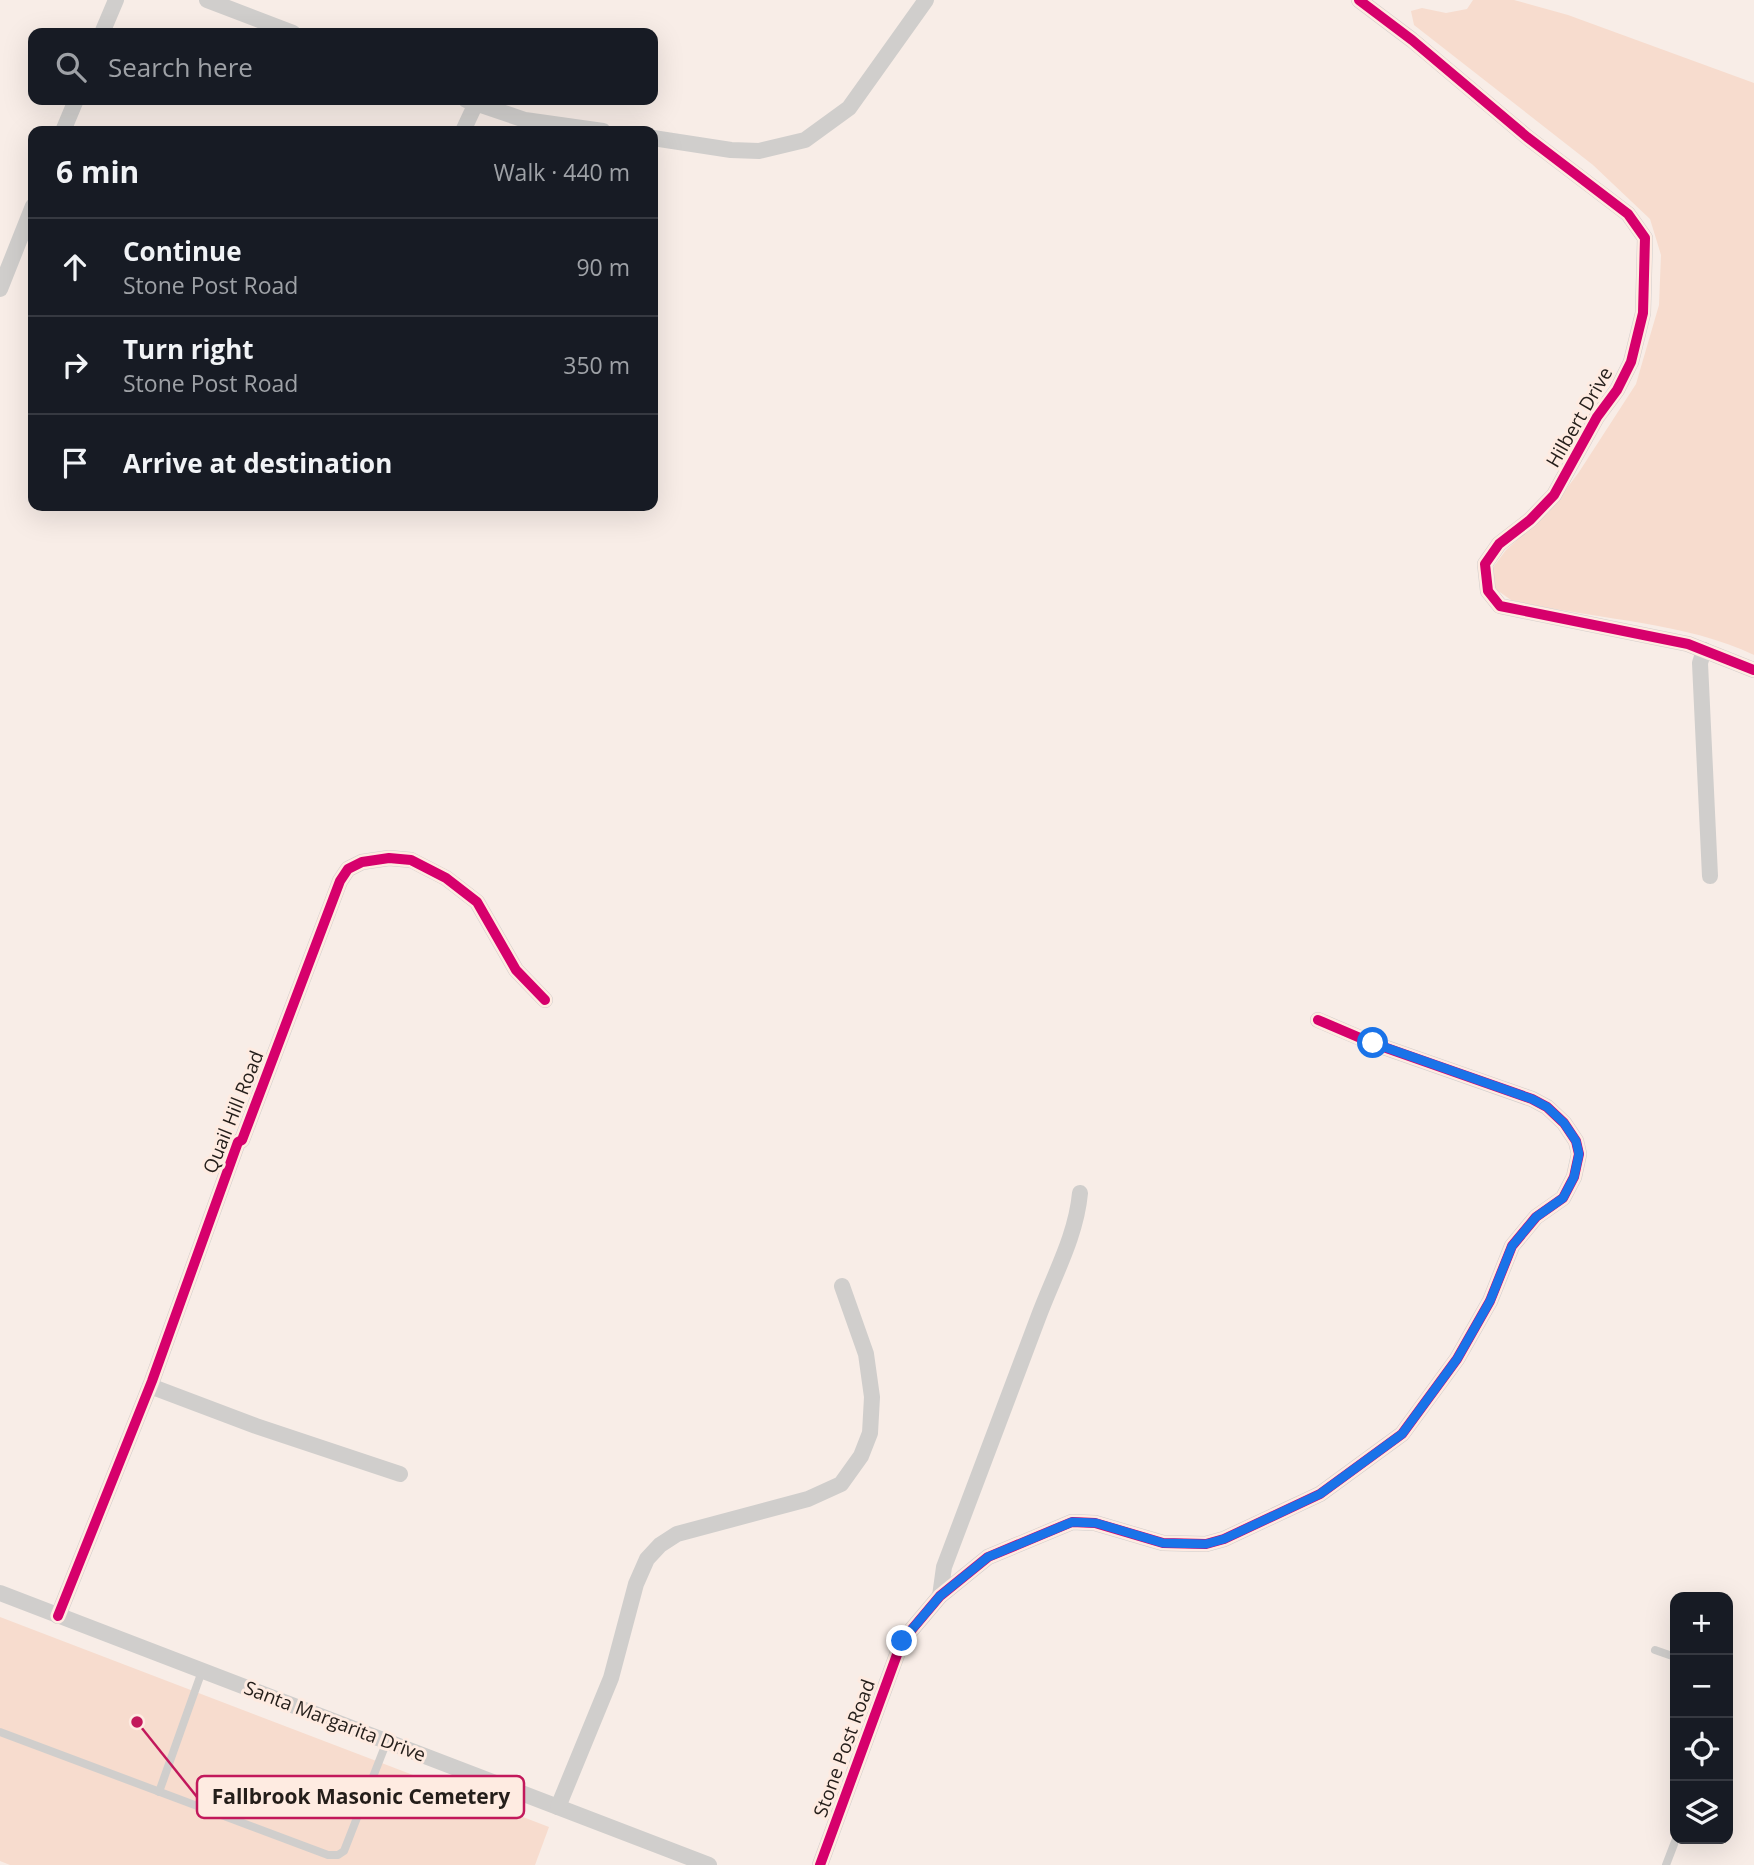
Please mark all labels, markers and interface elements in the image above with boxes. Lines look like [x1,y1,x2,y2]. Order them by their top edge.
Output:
search box [28,28,658,105]
icon: search [52,48,90,86]
text: Search here [108,49,253,85]
text: 6 min [56,151,139,192]
text: Walk · 440 m [493,156,630,188]
text: Continue [123,233,242,269]
icon: ahead [56,248,94,286]
text: 90 m [576,251,630,283]
text: Stone Post Road [123,269,298,301]
text: Turn right [123,331,254,367]
icon: right [56,346,94,384]
text: 350 m [563,349,630,381]
street label: Hilbert Drive [1540,362,1618,472]
text: Stone Post Road [123,367,298,399]
icon: arrive [56,444,94,482]
text: Arrive at destination [123,445,392,481]
route start [1357,1027,1388,1058]
street label: Quail Hill Road [197,1047,269,1177]
map controls [1670,1592,1733,1844]
button: + [1670,1592,1733,1655]
route end [886,1625,917,1656]
button: − [1670,1655,1733,1718]
street label: Santa Margarita Drive [240,1674,430,1768]
street label: Stone Post Road [807,1675,881,1821]
button: locate [1670,1718,1733,1781]
callout: Fallbrook Masonic Cemetery [197,1776,524,1818]
button: layers [1670,1781,1733,1844]
text: Fallbrook Masonic Cemetery [212,1782,510,1810]

